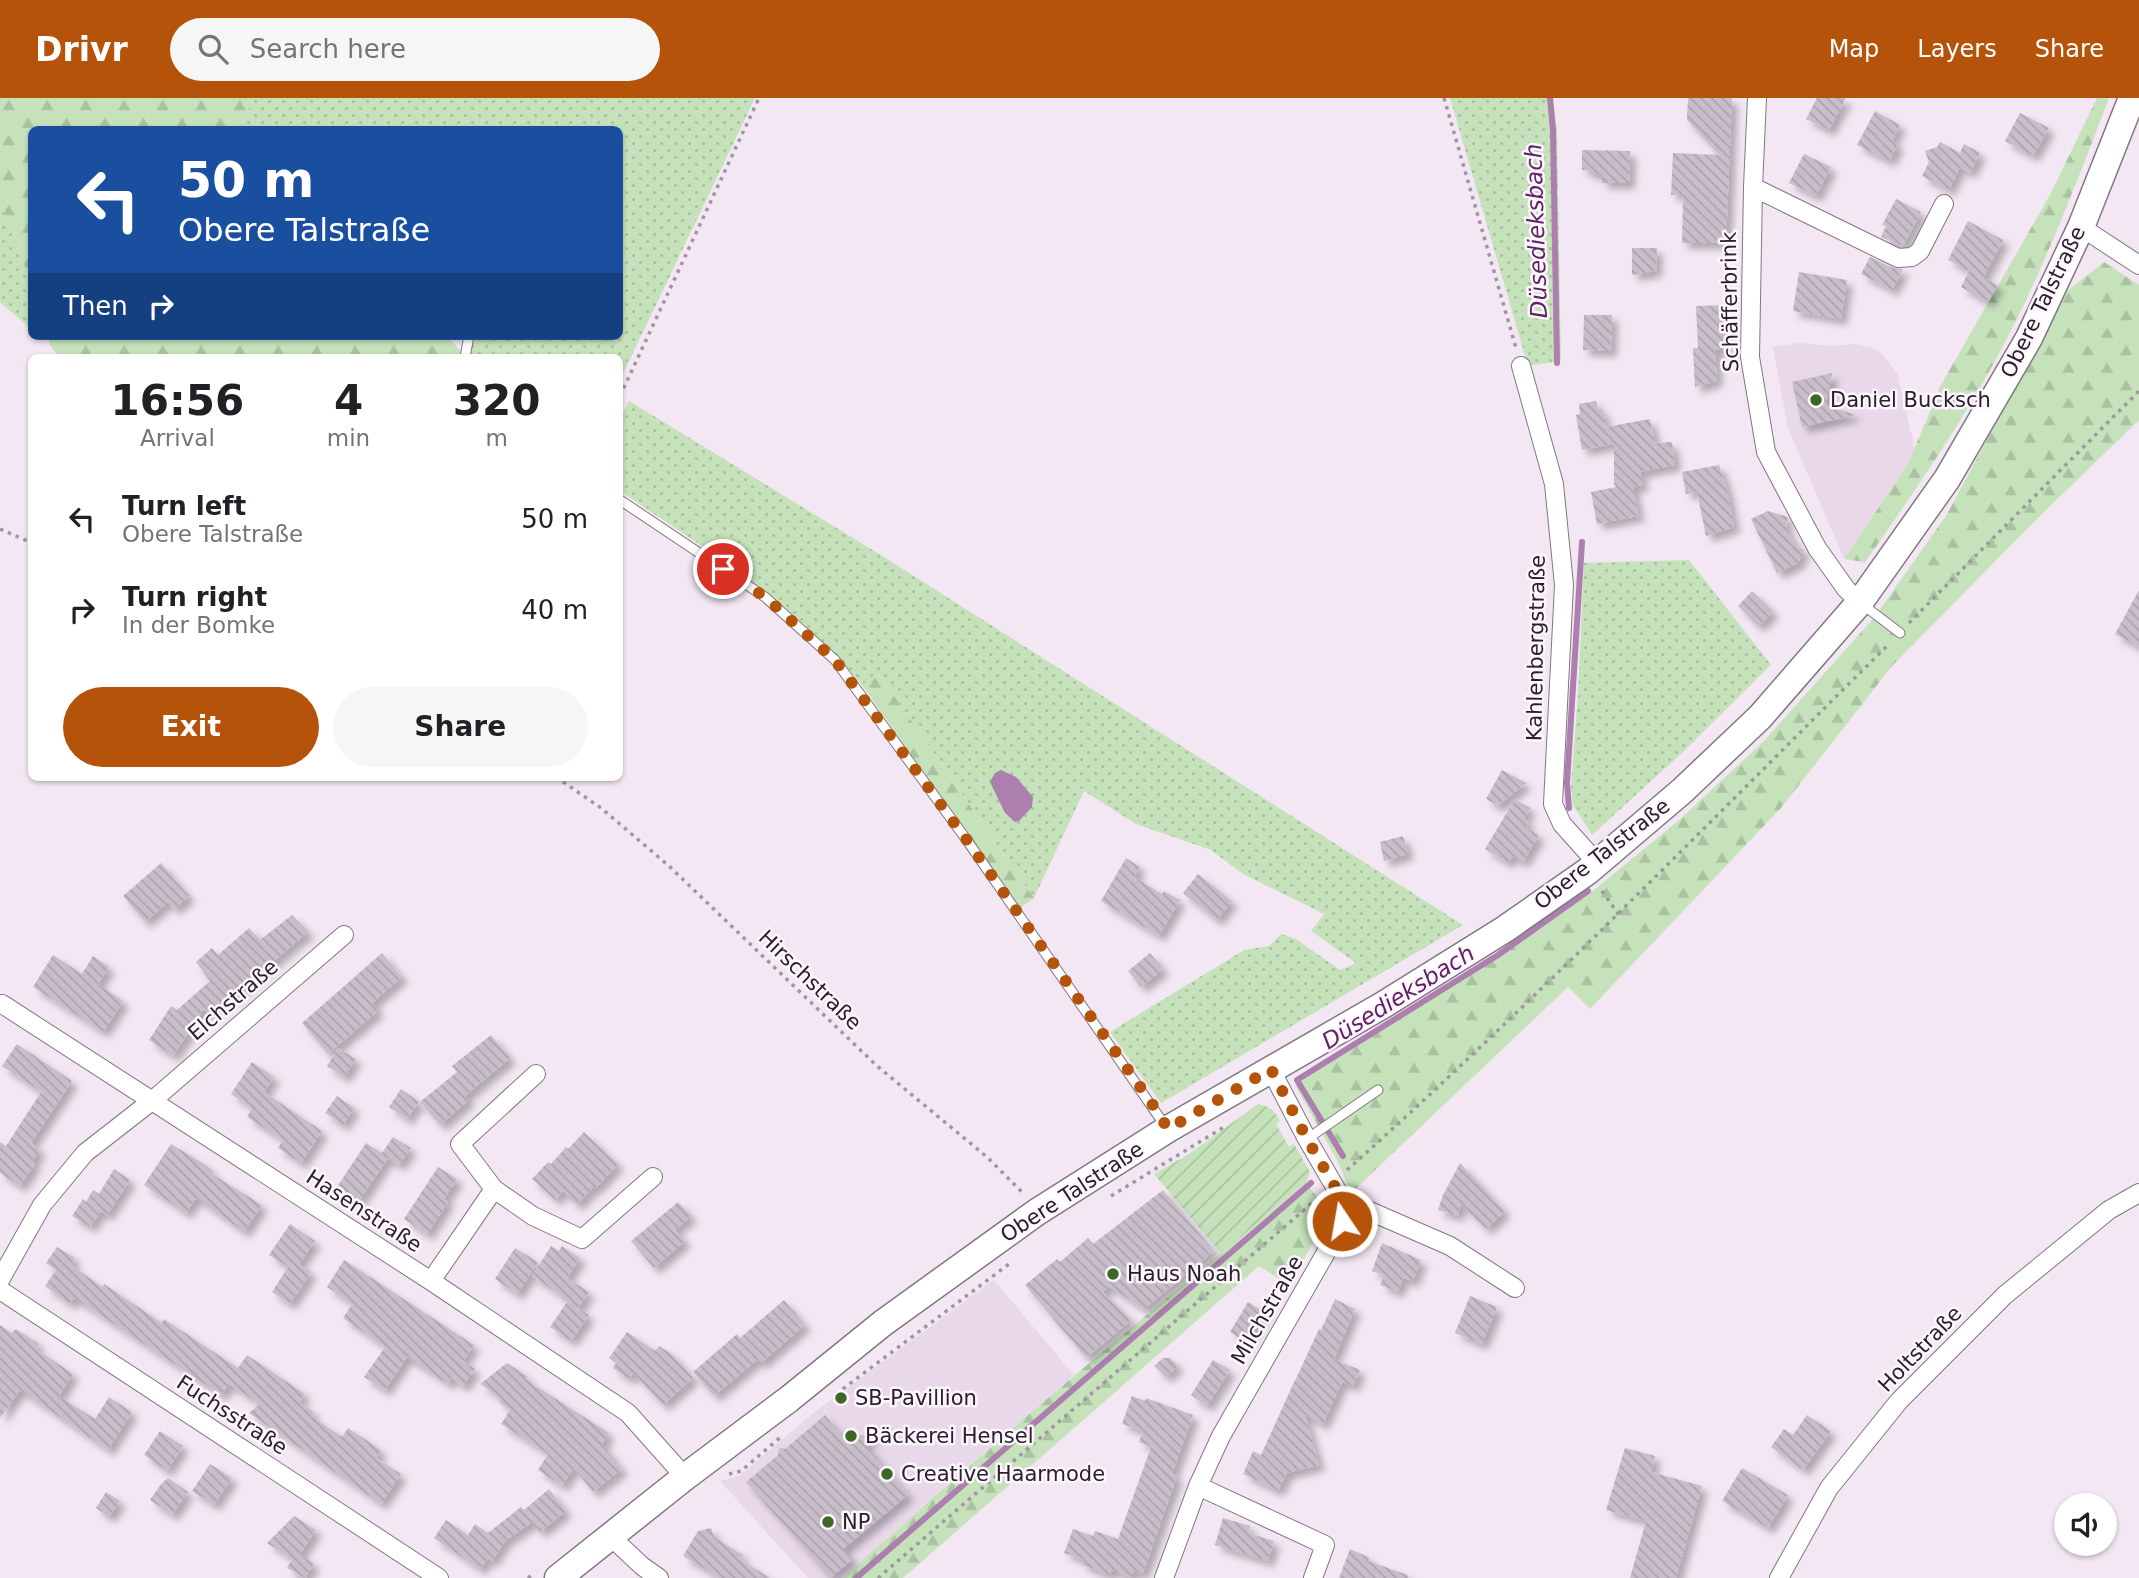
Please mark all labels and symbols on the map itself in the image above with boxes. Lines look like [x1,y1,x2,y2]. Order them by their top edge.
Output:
water label: Düsedieksbach [1520,143,1552,319]
street label: Obere Talstraße [1996,222,2090,382]
street label: Schäfferbrink [1717,231,1743,372]
place label: Daniel Bucksch [1830,388,1991,412]
marker: Daniel Bucksch [1808,392,1824,408]
pin [693,539,753,599]
street label: Kahlenbergstraße [1522,555,1550,741]
street label: Obere Talstraße [1529,794,1675,914]
street label: Hirschstraße [754,925,866,1035]
water label: Düsedieksbach [1317,940,1479,1054]
street label: Elchstraße [183,955,283,1045]
street label: Obere Talstraße [996,1137,1148,1247]
street label: Hasenstraße [302,1165,426,1257]
position arrow [1305,1184,1379,1258]
street label: Milchstraße [1226,1251,1308,1369]
place label: Haus Noah [1127,1262,1241,1286]
marker: Haus Noah [1105,1266,1121,1282]
street label: Holtstraße [1873,1301,1967,1397]
street label: Fuchsstraße [172,1370,292,1460]
place label: SB-Pavillion [855,1386,977,1410]
marker: SB-Pavillion [833,1390,849,1406]
place label: Bäckerei Hensel [865,1424,1033,1448]
marker: Bäckerei Hensel [843,1428,859,1444]
place label: Creative Haarmode [901,1462,1105,1486]
marker: Creative Haarmode [879,1466,895,1482]
place label: NP [842,1510,870,1534]
marker: NP [820,1514,836,1530]

